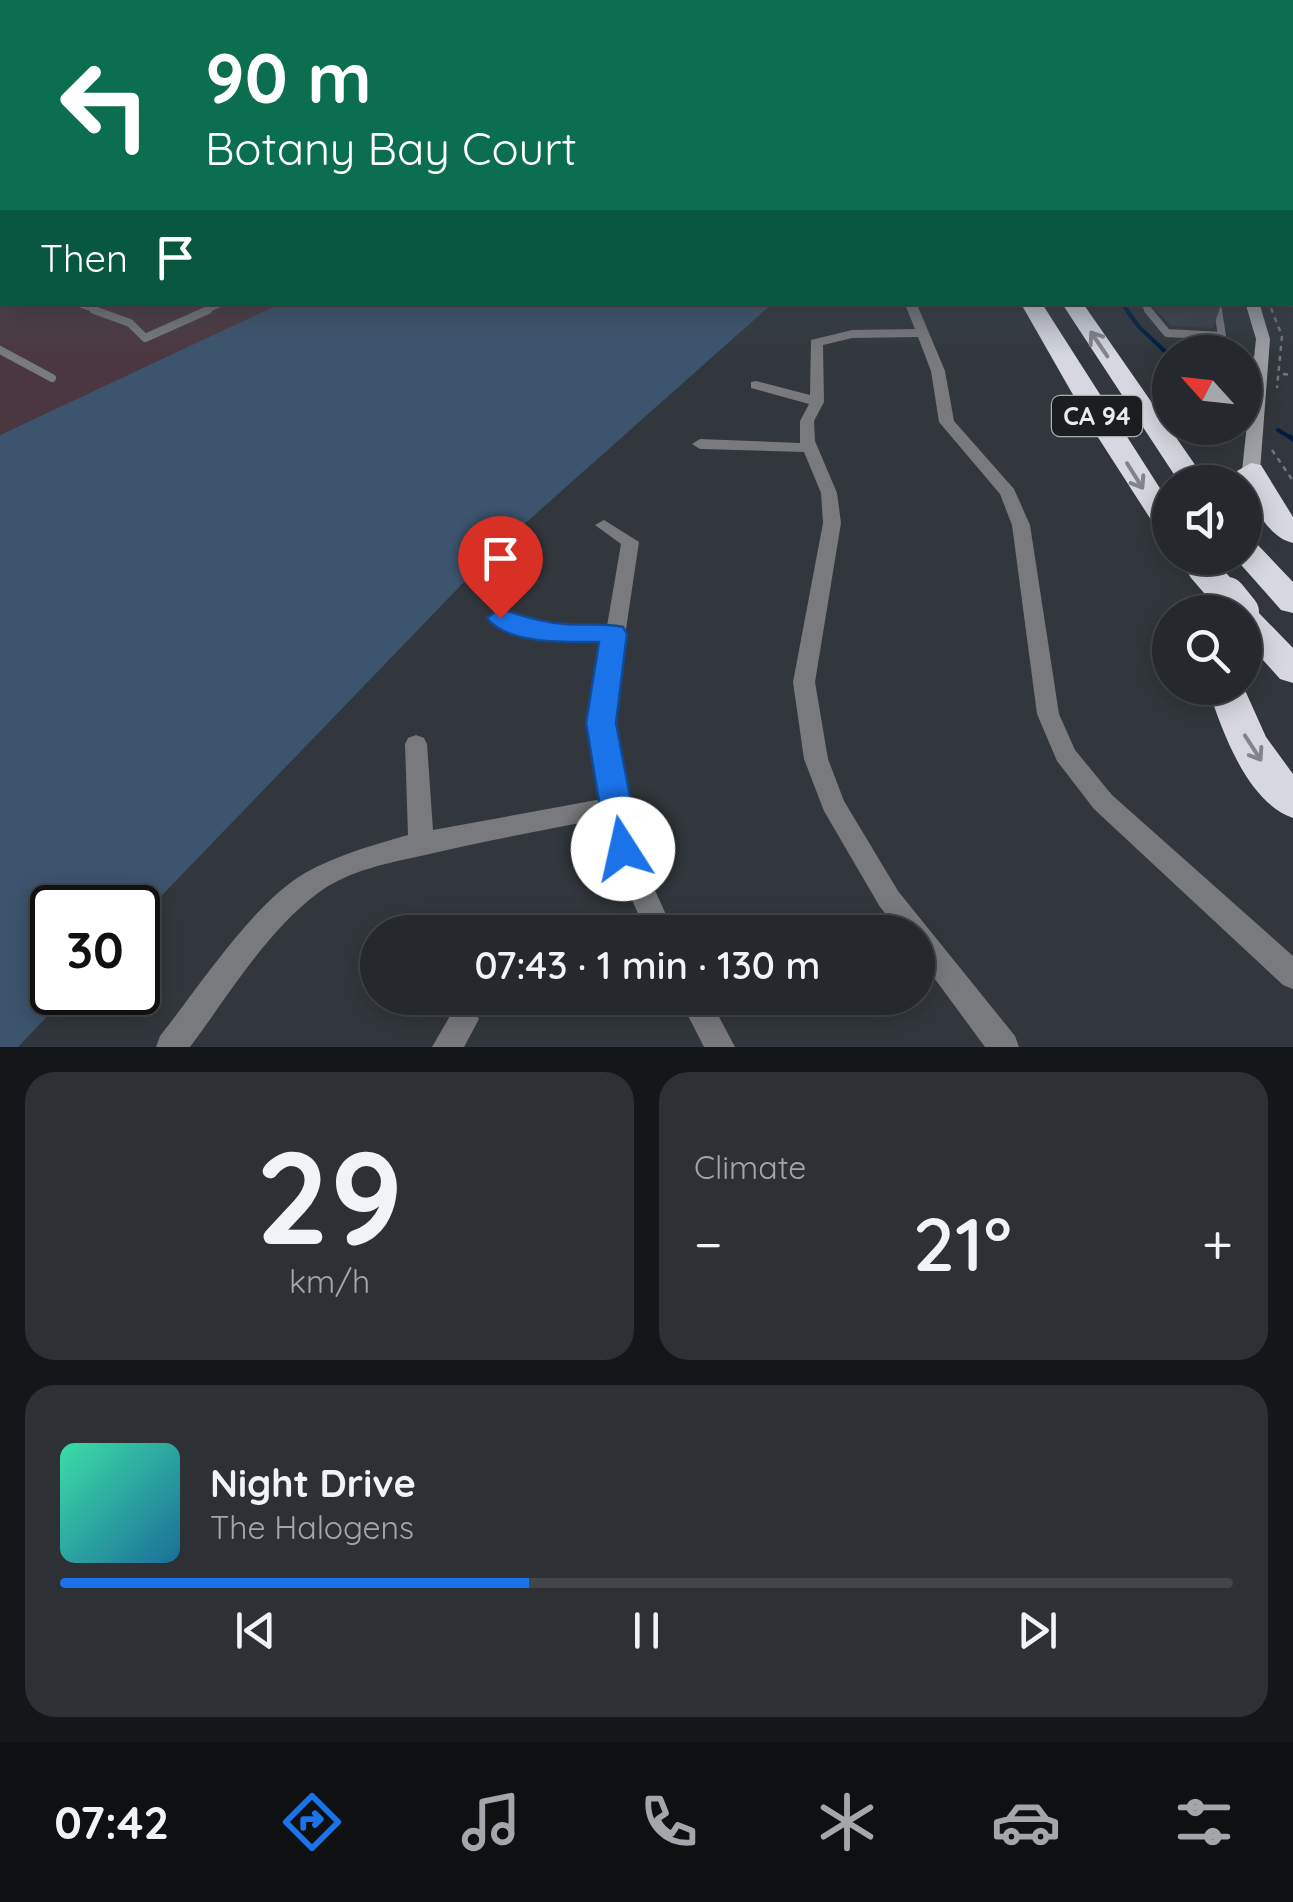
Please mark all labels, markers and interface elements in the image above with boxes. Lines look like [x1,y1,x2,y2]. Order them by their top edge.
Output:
text: 90 m [205,33,372,121]
icon: left [40,40,170,170]
text: Botany Bay Court [205,120,577,176]
icon: arrive [148,230,203,285]
text: Then [40,234,128,282]
one-way arrow [1088,330,1109,359]
north arrow [1152,335,1262,445]
map controls [1152,335,1262,705]
road number: CA 94 [1052,396,1142,436]
one-way arrow [1124,461,1145,490]
button: sound [1152,465,1262,575]
pin [458,516,543,619]
icon: arrive [473,531,528,586]
button: search [1152,595,1262,705]
one-way arrow [1243,733,1264,761]
position arrow [571,797,675,901]
speed limit sign: 30 [30,885,160,1015]
text: 07:43 · 1 min · 130 m [475,941,820,989]
text: 29 [256,1114,403,1277]
text: Climate [694,1147,806,1187]
text: 21° [913,1196,1012,1290]
text: − [694,1209,723,1278]
text: + [1202,1209,1233,1278]
text: km/h [289,1261,370,1301]
text: Night Drive [210,1459,416,1507]
text: The Halogens [210,1507,414,1547]
icon: previous [228,1603,283,1658]
icon: pause [619,1603,674,1658]
icon: next [1010,1603,1065,1658]
icon: directions [277,1787,347,1857]
icon: music [456,1787,526,1857]
icon: phone [634,1787,704,1857]
icon: climate [812,1787,882,1857]
icon: car [991,1787,1061,1857]
icon: filters [1169,1787,1239,1857]
text: 07:42 [54,1794,169,1850]

